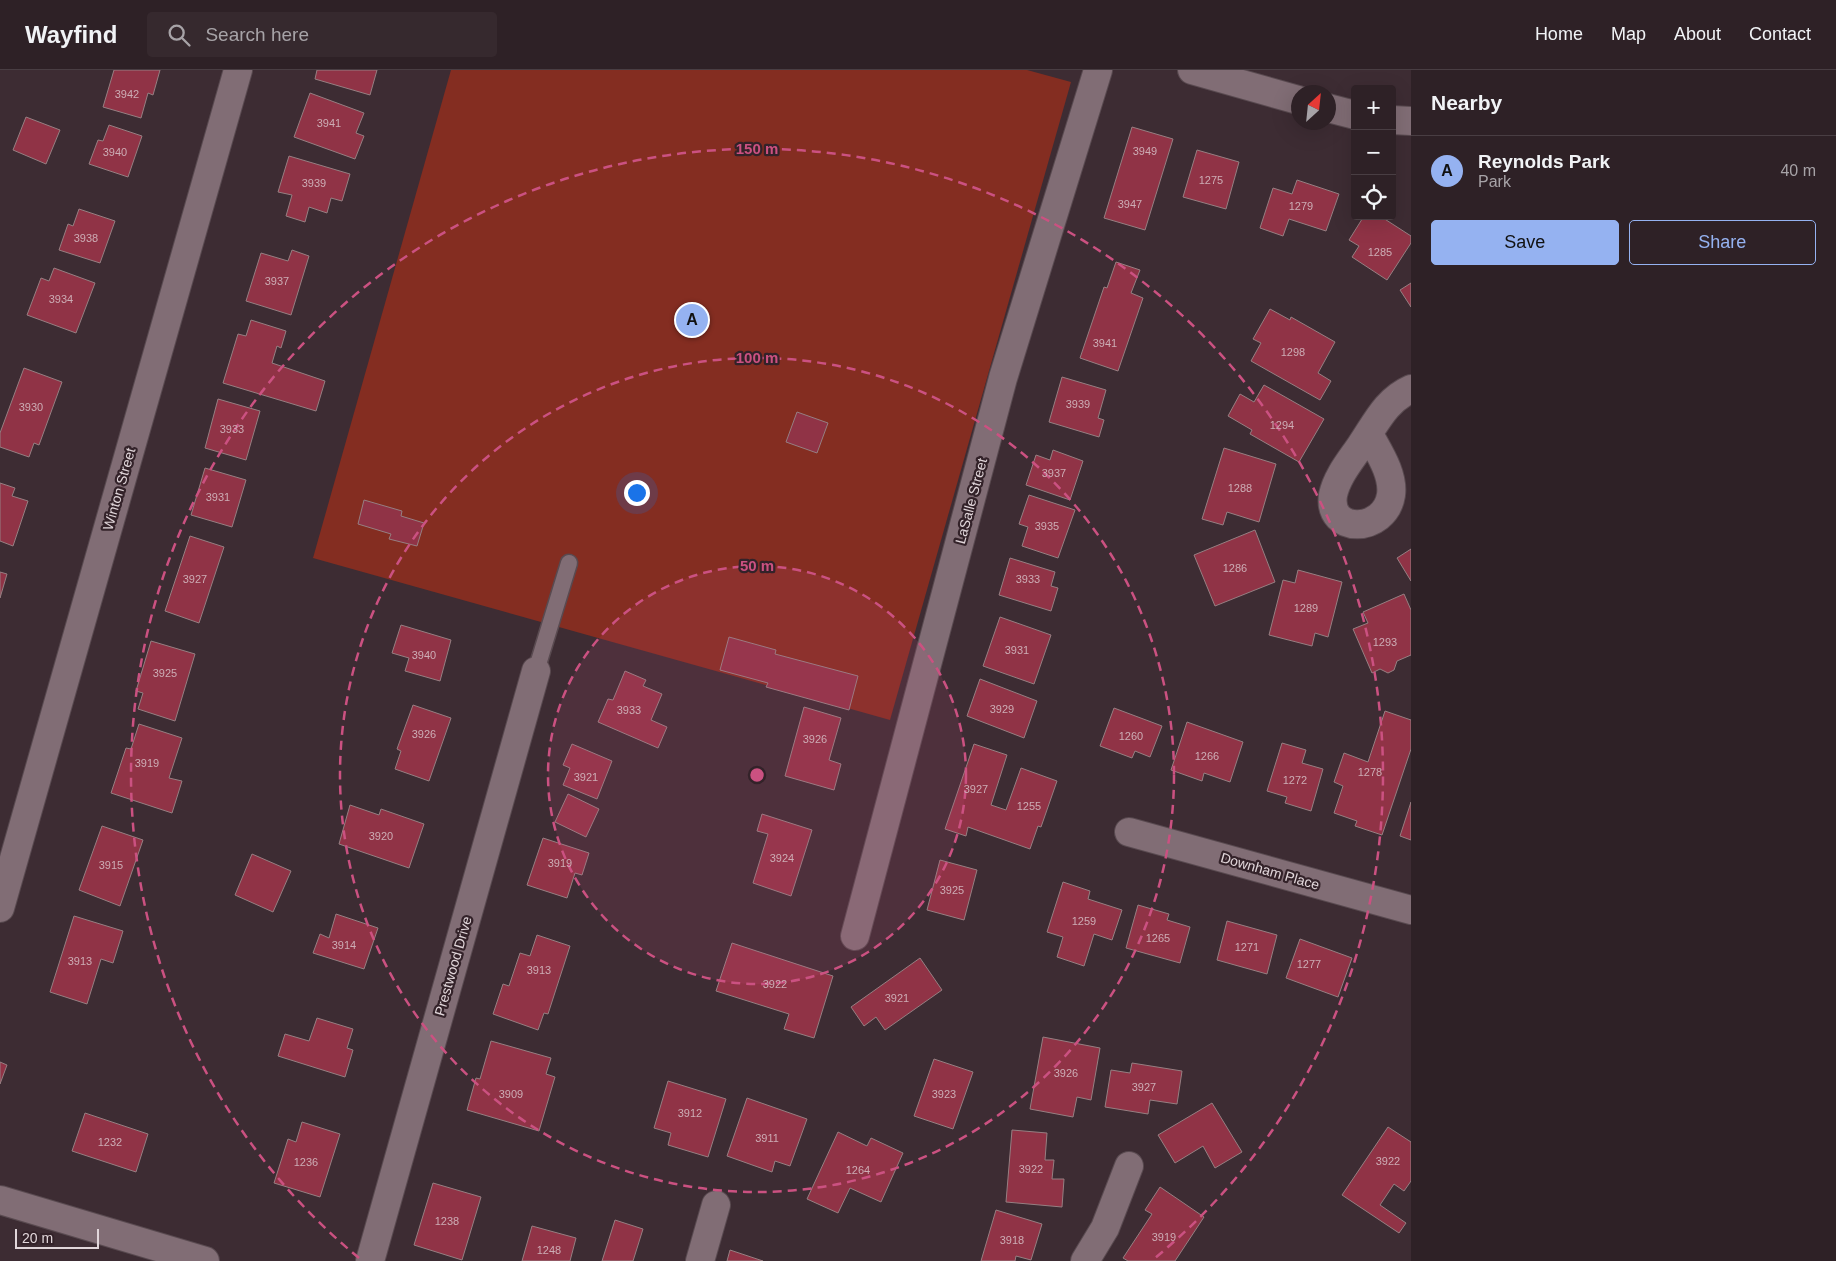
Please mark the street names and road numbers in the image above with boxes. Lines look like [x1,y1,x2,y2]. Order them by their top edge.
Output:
street label: Winton Street [100,446,138,532]
street label: LaSalle Street [952,456,990,546]
street label: Downham Place [1219,849,1321,893]
street label: Prestwood Drive [431,914,475,1018]

